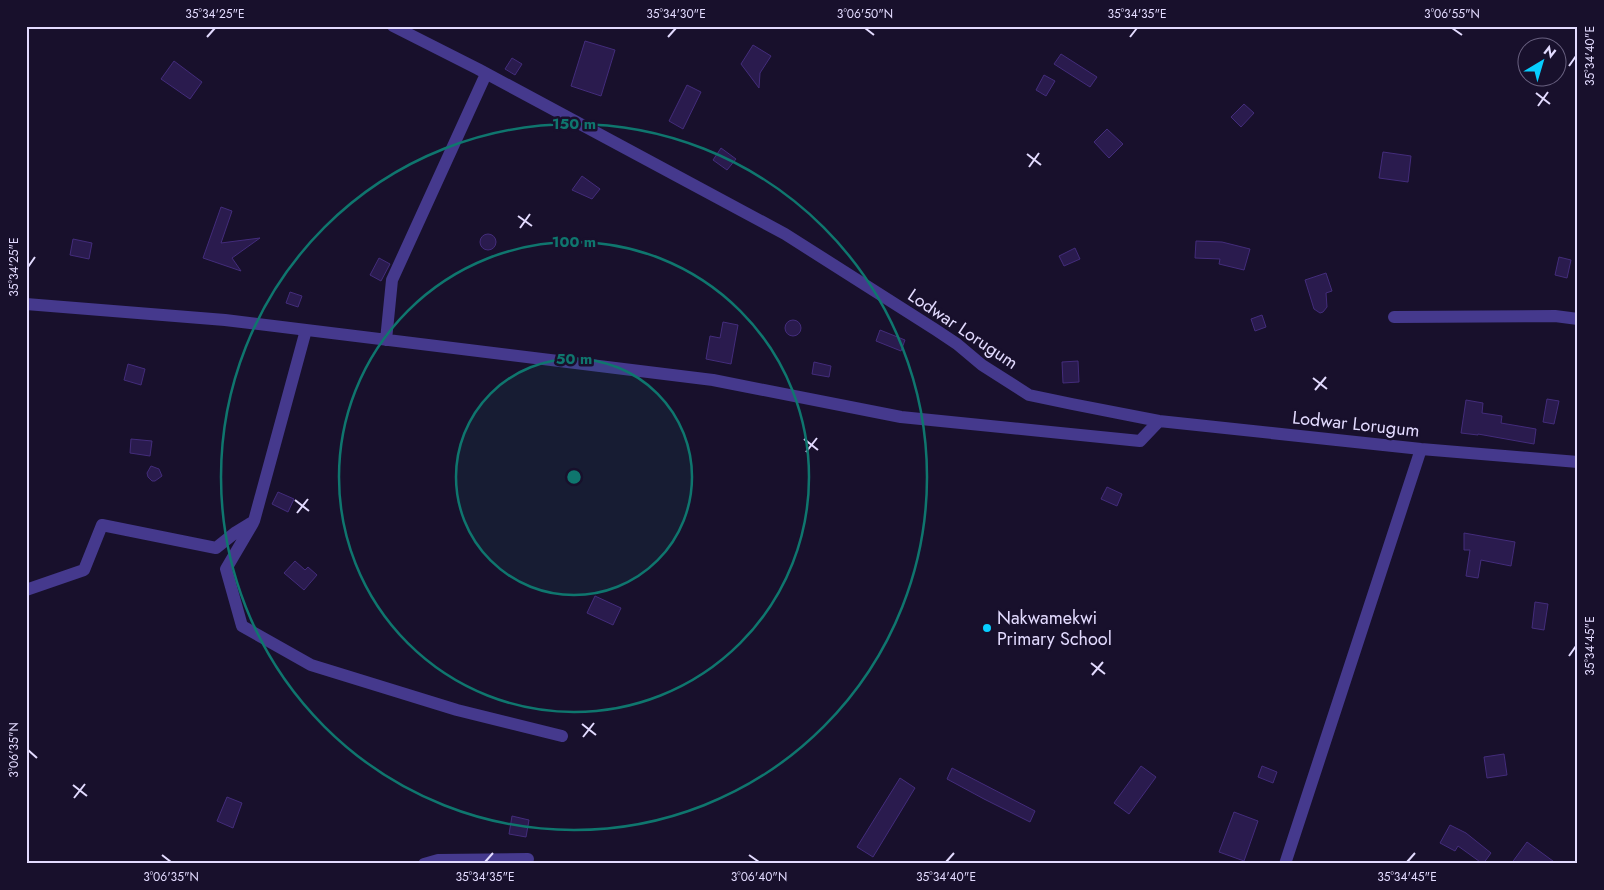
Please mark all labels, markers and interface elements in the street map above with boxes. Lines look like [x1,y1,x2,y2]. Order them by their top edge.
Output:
text: 35°34'25"E [185,5,245,23]
text: 35°34'30"E [646,5,706,23]
text: 3°06'50"N [837,5,893,23]
text: 35°34'35"E [1107,5,1167,23]
text: 3°06'55"N [1424,5,1480,23]
text: 35°34'40"E [1581,26,1599,86]
north arrow [1516,38,1566,88]
text: N [1539,40,1561,63]
text: 150 m [552,113,596,135]
text: 100 m [552,231,596,253]
text: 35°34'25"E [5,237,23,297]
street label: Lodwar Lorugum [903,282,1023,376]
text: 50 m [556,348,592,370]
street label: Lodwar Lorugum [1291,404,1421,444]
centre of rings [565,468,583,486]
place label: Nakwamekwi Primary School [997,605,1112,652]
text: 35°34'45"E [1581,616,1599,676]
marker: Nakwamekwi Primary School [981,622,993,634]
text: 3°06'35"N [5,722,23,778]
text: 3°06'35"N [143,868,199,886]
text: 35°34'35"E [455,868,515,886]
text: 3°06'40"N [731,868,787,886]
text: 35°34'40"E [916,868,976,886]
text: 35°34'45"E [1377,868,1437,886]

